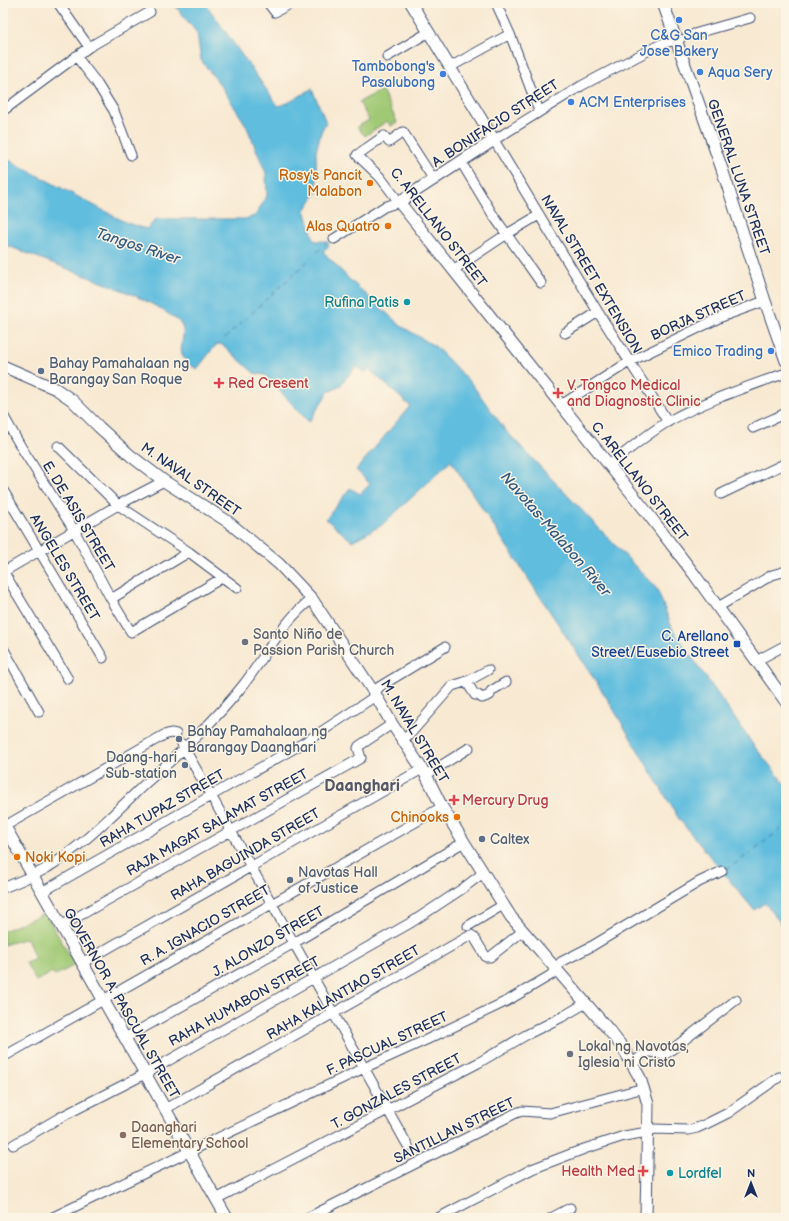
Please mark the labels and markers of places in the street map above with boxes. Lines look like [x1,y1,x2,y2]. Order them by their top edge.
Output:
marker: C&G San Jose Bakery [674,15,684,25]
place label: C&G San Jose Bakery [640,27,719,60]
place label: Tambobong's Pasalubong [352,58,435,91]
place label: Aqua Sery [708,64,773,81]
marker: Aqua Sery [695,67,705,77]
marker: Tambobong's Pasalubong [438,69,448,79]
place label: ACM Enterprises [579,94,686,111]
marker: ACM Enterprises [566,97,576,107]
place label: Rosy's Pancit Malabon [279,167,363,200]
marker: Rosy's Pancit Malabon [365,178,375,188]
place label: Alas Quatro [306,218,380,235]
marker: Alas Quatro [383,221,393,231]
place label: Rufina Patis [324,294,399,311]
marker: Rufina Patis [402,297,412,307]
place label: Emico Trading [672,343,763,360]
marker: Emico Trading [766,346,776,356]
place label: Bahay Pamahalaan ng Barangay San Roque [49,355,189,388]
marker: Bahay Pamahalaan ng Barangay San Roque [36,366,46,376]
place label: Red Cresent [228,375,309,392]
marker: Red Cresent [213,377,225,389]
place label: V. Tongco Medical and Diagnostic Clinic [567,377,701,410]
marker: V. Tongco Medical and Diagnostic Clinic [552,387,564,399]
place label: Santo Niño de Passion Parish Church [253,626,395,659]
place label: C. Arellano Street/Eusebio Street [591,628,730,661]
marker: Santo Niño de Passion Parish Church [240,637,250,647]
marker: C. Arellano Street/Eusebio Street [732,639,742,649]
place label: Bahay Pamahalaan ng Barangay Daanghari [187,723,327,756]
marker: Bahay Pamahalaan ng Barangay Daanghari [174,734,184,744]
place label: Daang-hari Sub-station [106,749,177,782]
marker: Daang-hari Sub-station [180,760,190,770]
place label: Mercury Drug [462,792,549,809]
marker: Mercury Drug [449,795,459,805]
place label: Chinooks [390,809,449,826]
marker: Chinooks [452,812,462,822]
place label: Caltex [490,831,530,848]
marker: Caltex [477,834,487,844]
place label: Noki Kopi [25,849,86,866]
marker: Noki Kopi [12,852,22,862]
place label: Navotas Hall of Justice [298,864,378,897]
marker: Navotas Hall of Justice [285,875,295,885]
place label: Lokal ng Navotas, Iglesia ni Cristo [578,1038,689,1071]
marker: Lokal ng Navotas, Iglesia ni Cristo [565,1049,575,1059]
place label: Daanghari Elementary School [131,1119,249,1152]
marker: Daanghari Elementary School [118,1130,128,1140]
place label: Health Med [561,1163,635,1180]
place label: Lordfel [678,1165,722,1182]
marker: Health Med [638,1166,648,1176]
marker: Lordfel [665,1168,675,1178]

